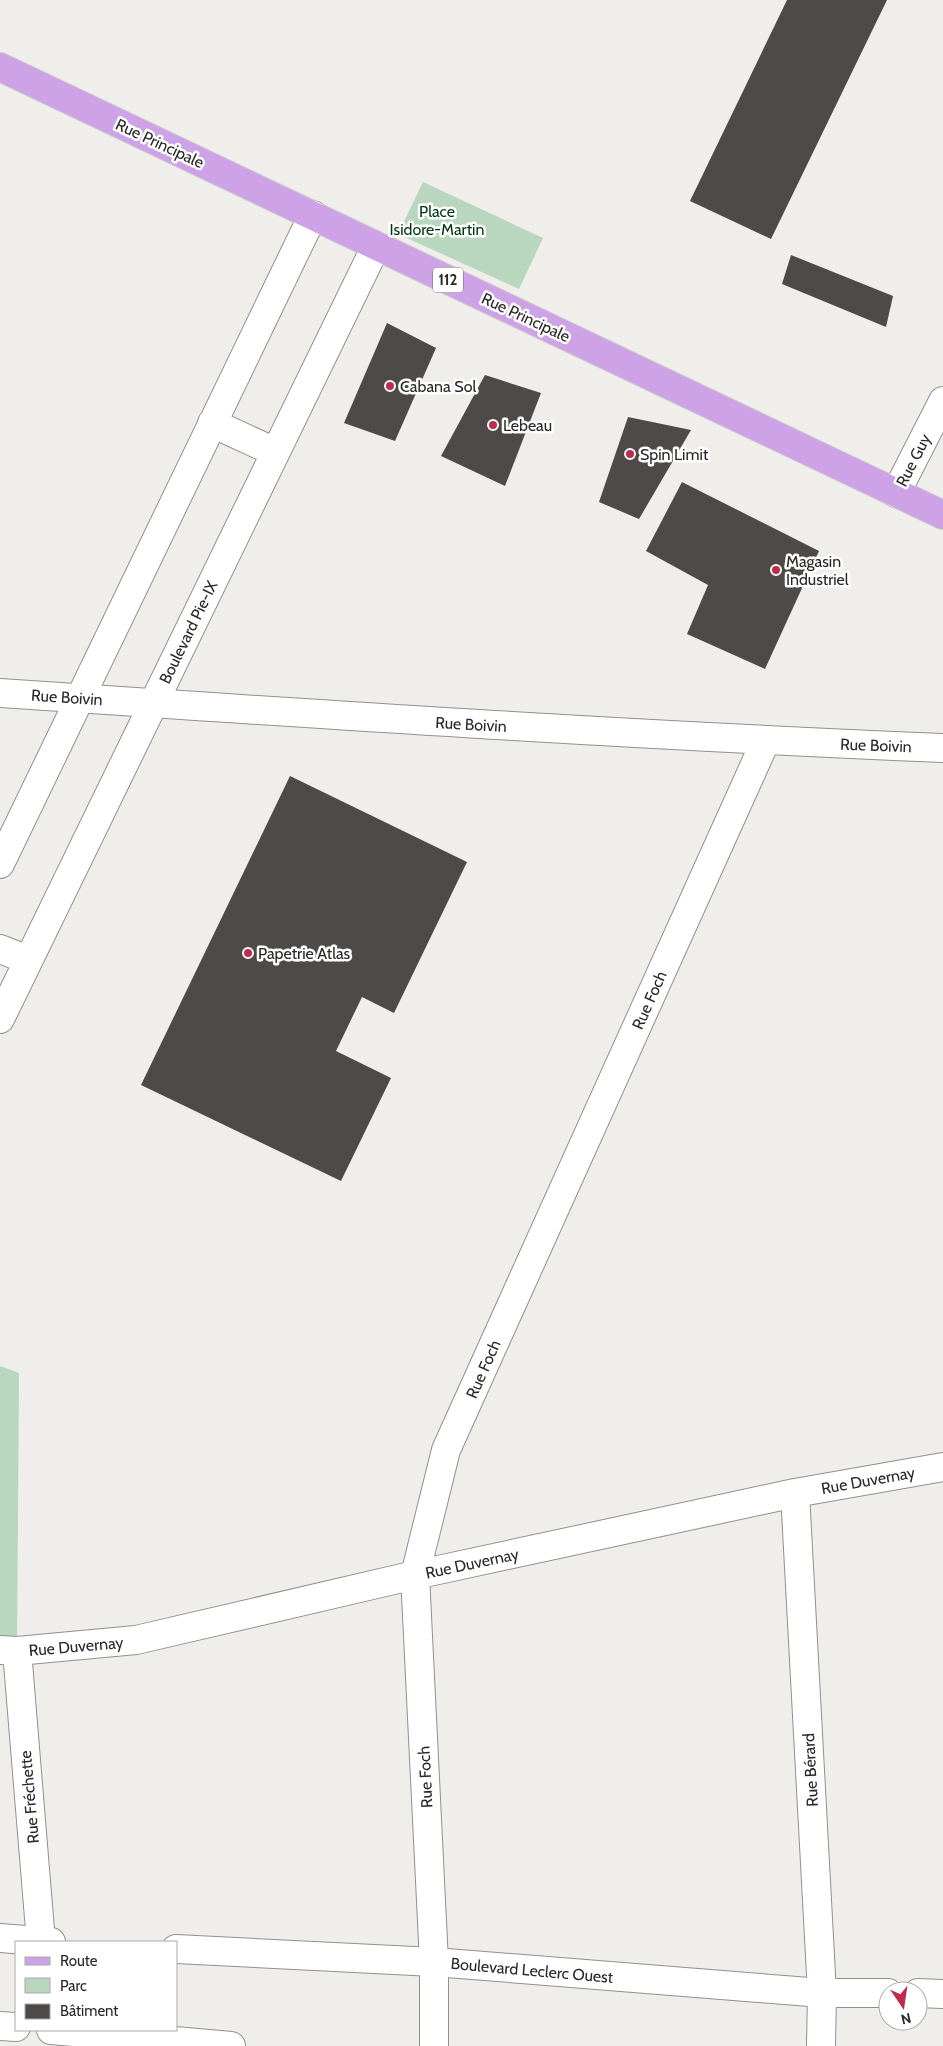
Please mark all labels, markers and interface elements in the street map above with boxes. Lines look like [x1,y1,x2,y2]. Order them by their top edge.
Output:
street label: Rue Principale [113,115,207,172]
park label: Place Isidore-Martin [390,202,484,239]
road number: 112 [433,268,463,292]
street label: Rue Principale [479,289,573,346]
place label: Cabana Sol [400,377,476,396]
marker: Cabana Sol [384,380,396,392]
place label: Lebeau [503,416,552,435]
marker: Lebeau [487,419,499,431]
street label: Rue Guy [892,431,935,490]
place label: Spin Limit [640,445,709,464]
marker: Spin Limit [624,448,636,460]
place label: Magasin Industriel [786,552,849,589]
marker: Magasin Industriel [770,564,782,576]
street label: Boulevard Pie-IX [155,577,222,687]
street label: Rue Boivin [31,686,103,709]
street label: Rue Boivin [435,713,507,736]
street label: Rue Boivin [840,735,912,756]
place label: Papetrie Atlas [258,944,351,963]
marker: Papetrie Atlas [242,947,254,959]
street label: Rue Foch [628,968,671,1032]
street label: Rue Foch [462,1337,505,1401]
street label: Rue Duvernay [820,1463,916,1498]
street label: Rue Duvernay [424,1544,521,1583]
street label: Rue Duvernay [28,1633,124,1660]
street label: Rue Bérard [799,1733,822,1807]
street label: Rue Foch [414,1746,437,1808]
street label: Rue Fréchette [16,1750,43,1844]
legend [15,1941,178,2031]
text: Route [60,1952,98,1970]
street label: Boulevard Leclerc Ouest [450,1954,615,1987]
text: Parc [60,1977,87,1995]
north arrow [878,1981,928,2031]
text: Bâtiment [60,2002,118,2020]
text: N [899,2009,913,2029]

